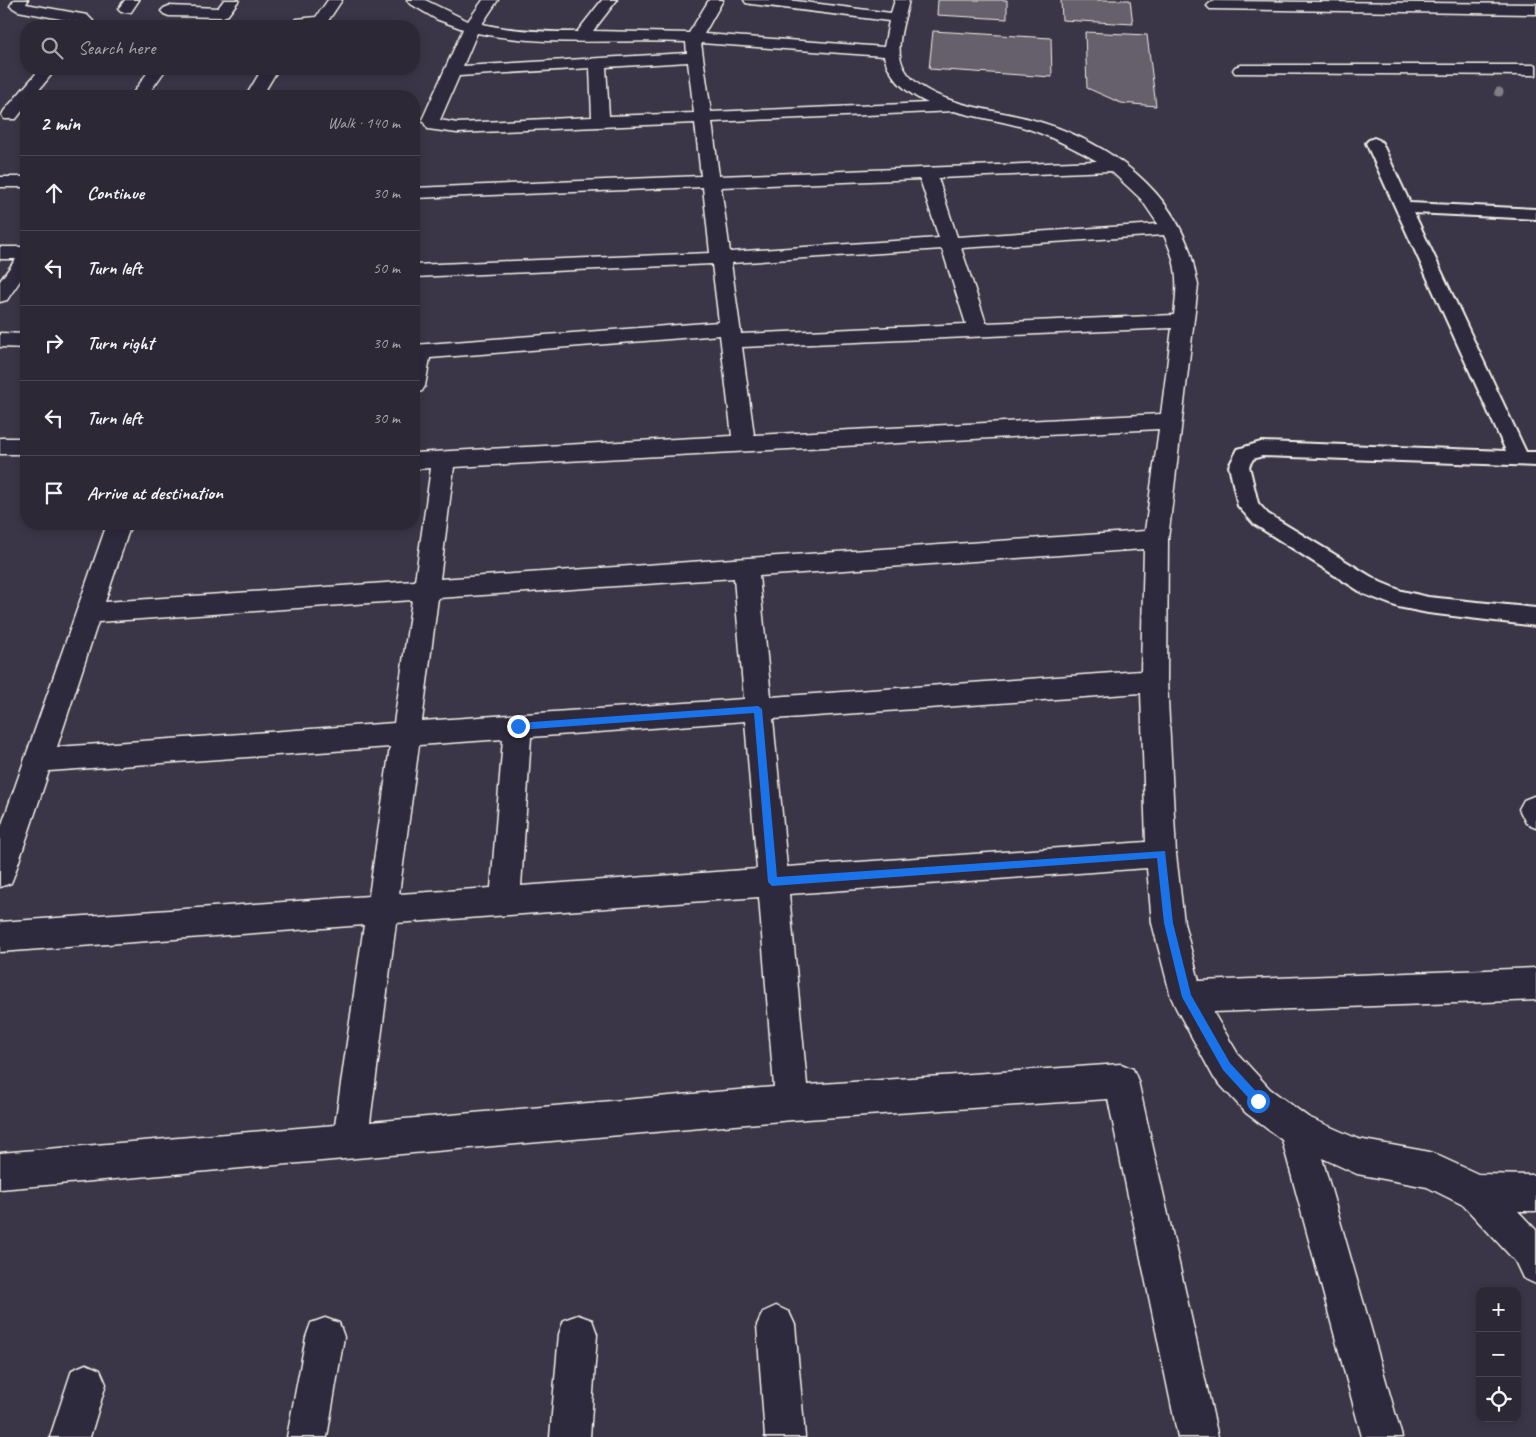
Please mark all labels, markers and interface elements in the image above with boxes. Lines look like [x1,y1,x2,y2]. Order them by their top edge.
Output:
search box [20,20,420,75]
icon: search [38,34,66,62]
text: Search here [78,36,155,60]
text: 2 min [40,110,80,136]
text: Walk · 140 m [328,113,400,133]
icon: ahead [40,179,68,207]
text: Continue [87,181,144,205]
text: 30 m [373,183,400,203]
icon: left [40,254,68,282]
text: Turn left [87,256,142,280]
text: 50 m [373,258,400,278]
icon: right [40,329,68,357]
text: Turn right [87,331,154,355]
text: 30 m [373,333,400,353]
icon: left [40,404,68,432]
text: Turn left [87,406,142,430]
text: 30 m [373,408,400,428]
icon: arrive [40,479,68,507]
text: Arrive at destination [87,481,223,505]
route end [507,715,530,738]
route start [1247,1090,1270,1113]
map controls [1476,1287,1521,1422]
button: + [1476,1287,1521,1332]
button: − [1476,1332,1521,1377]
button: locate [1476,1377,1521,1422]

